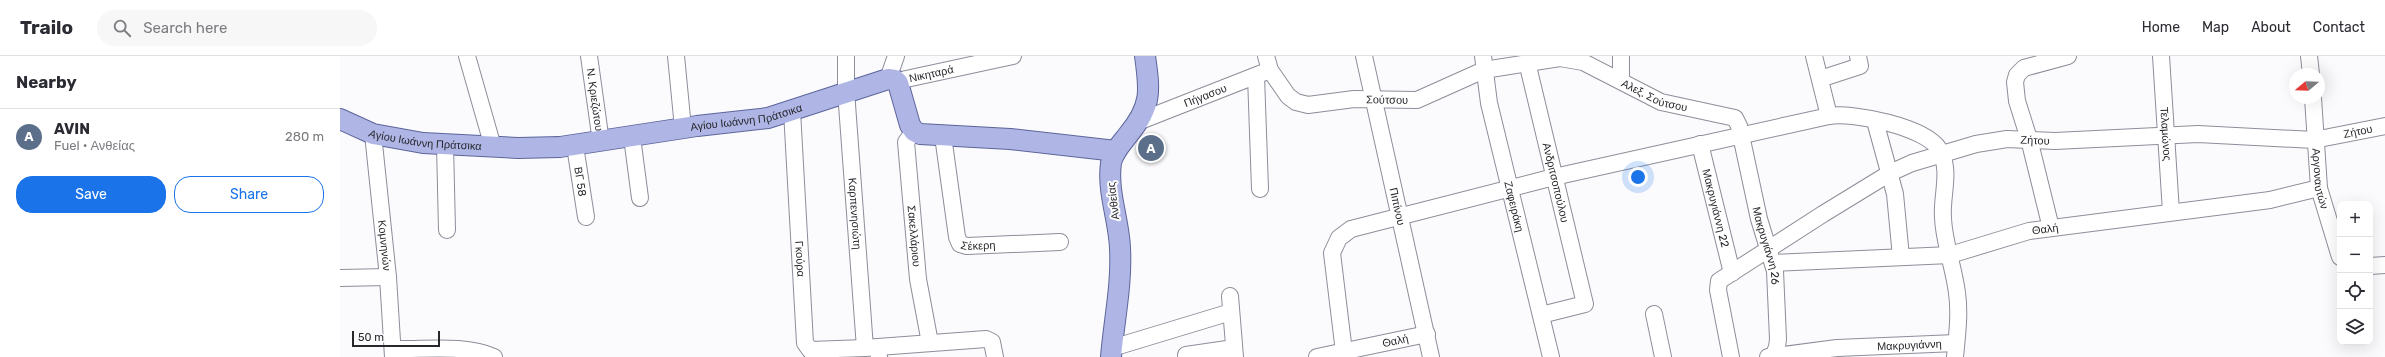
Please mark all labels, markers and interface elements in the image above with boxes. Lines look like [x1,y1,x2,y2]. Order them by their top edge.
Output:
search box [97,10,377,46]
text: Trailo [20,16,73,39]
icon: search [111,17,133,39]
text: Search here [143,19,227,37]
text: Home [2142,19,2180,36]
text: Map [2202,19,2229,36]
text: About [2251,19,2291,36]
text: Contact [2313,19,2365,36]
street label: Νικηταρά [908,63,955,85]
street label: Ν. Κριεζώτου [584,67,605,132]
north arrow [2289,68,2325,104]
text: Nearby [16,72,77,92]
street label: Αλεξ. Σούτσου [1619,77,1688,115]
street label: Πήγασου [1182,82,1229,110]
street label: Σούτσου [1366,93,1408,107]
street label: Αγίου Ιωάννη Πράτσικα [690,101,805,134]
street label: Τελαμώνος [2157,107,2174,161]
text: AVIN [54,120,90,138]
street label: Ζήτου [2342,123,2374,141]
street label: Αγίου Ιωάννη Πράτσικα [366,127,483,153]
text: A [24,129,34,144]
text: 280 m [285,129,324,144]
pin: A [1138,133,1164,163]
street label: Ζήτου [2020,134,2050,148]
text: Fuel · Ανθείας [54,138,135,153]
street label: Ανδριτσοπούλου [1540,142,1571,224]
street label: Αργοναυτών [2309,148,2331,211]
street label: ΒΓ 58 [571,166,589,197]
your location [1628,167,1648,187]
street label: Μακρυγιάννη 22 [1699,168,1731,249]
button: Save [16,176,166,213]
button: Share [174,176,324,213]
street label: Καρπενησιώτη [845,177,864,250]
street label: Ζαφειράκη [1501,180,1526,233]
street label: Ανθείας [1105,181,1122,220]
street label: Πιπίνου [1386,186,1407,226]
map controls [2337,201,2373,345]
button: + [2337,201,2373,237]
street label: Σακελλάριου [905,205,923,267]
street label: Μακρυγιάννη 26 [1750,206,1782,285]
street label: Κομνηνών [375,219,393,272]
street label: Θαλή [2031,221,2059,238]
button: − [2337,237,2373,273]
street label: Σέκερη [959,239,996,253]
street label: Γκούρα [792,240,807,278]
button: locate [2337,273,2373,309]
button: layers [2337,309,2373,345]
scale bar [352,329,440,348]
text: 50 m [358,331,384,344]
street label: Θαλή [1381,332,1410,350]
street label: Μακρυγιάννη [1877,338,1942,353]

